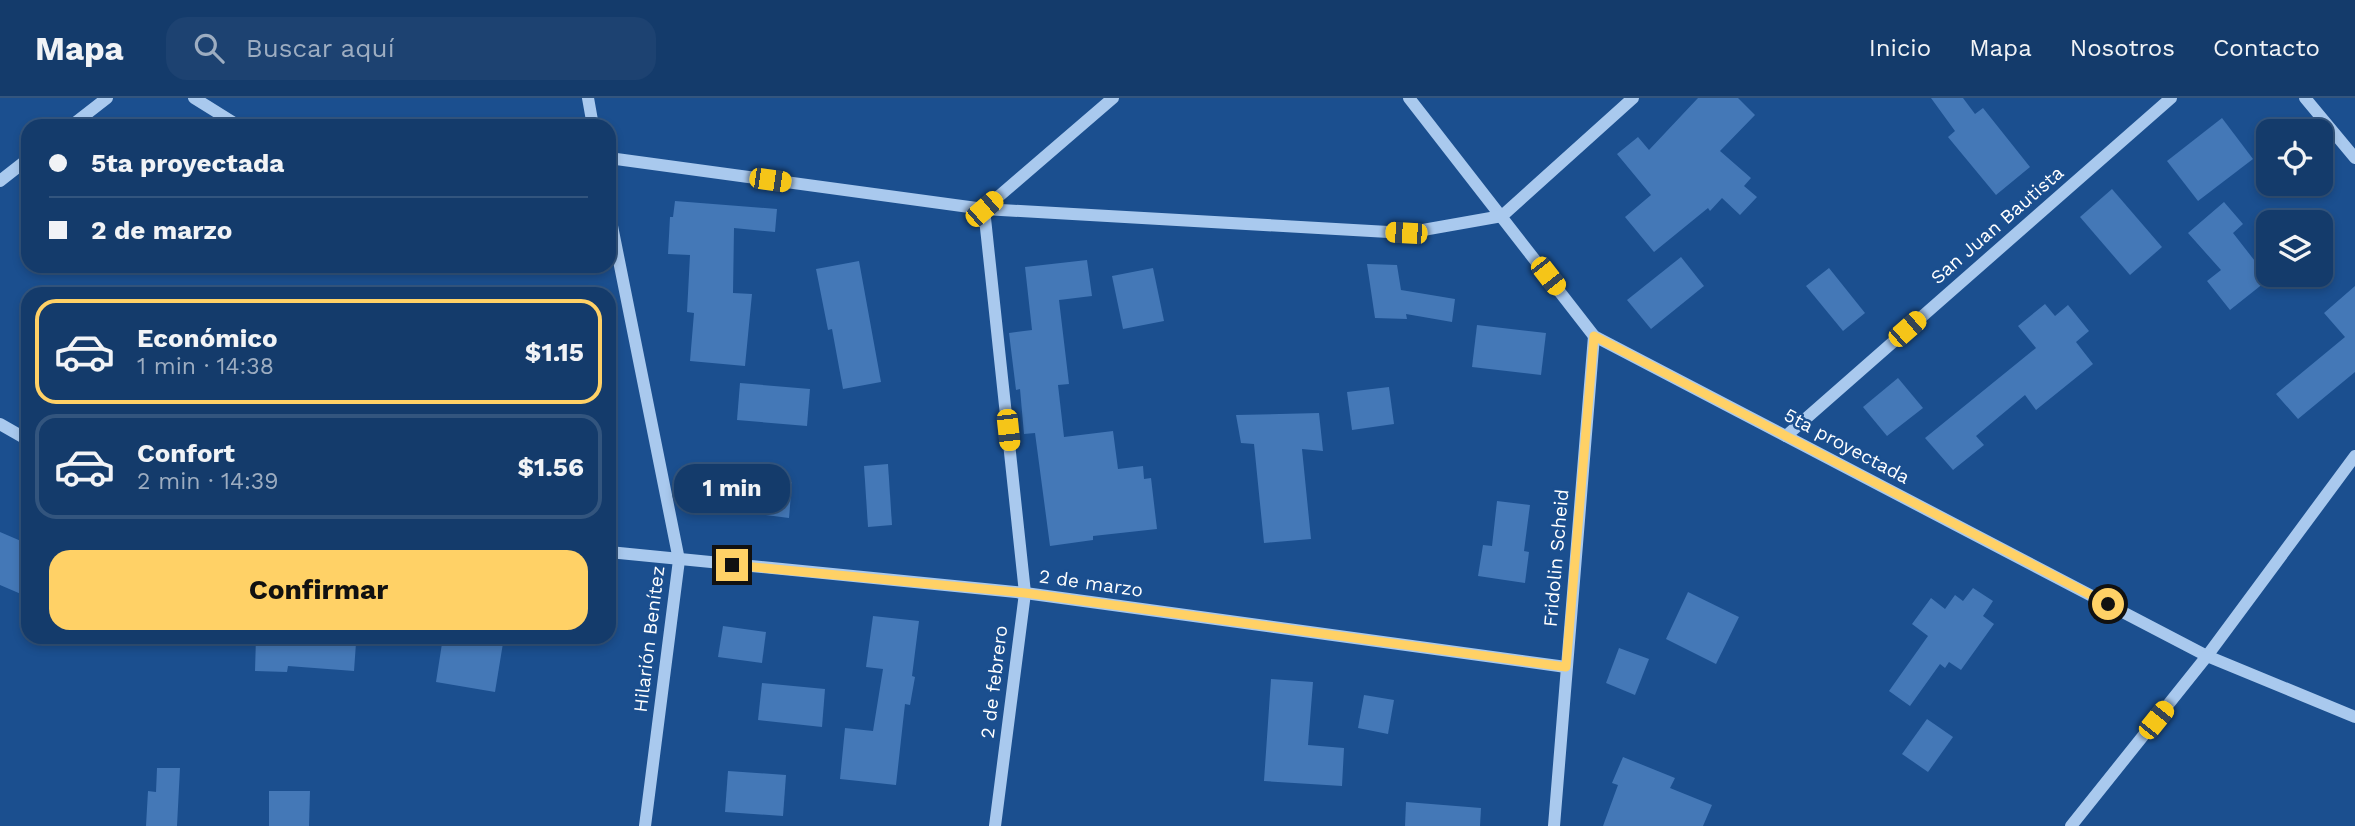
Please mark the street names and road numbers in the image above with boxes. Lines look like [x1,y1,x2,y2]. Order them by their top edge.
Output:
street label: San Juan Bautista [1926,161,2068,289]
street label: 5ta proyectada [1780,403,1914,489]
street label: Fridolin Scheid [1539,488,1573,628]
street label: 2 de marzo [1037,564,1145,602]
street label: Hilarión Benítez [629,565,669,713]
street label: 2 de febrero [976,624,1012,740]

